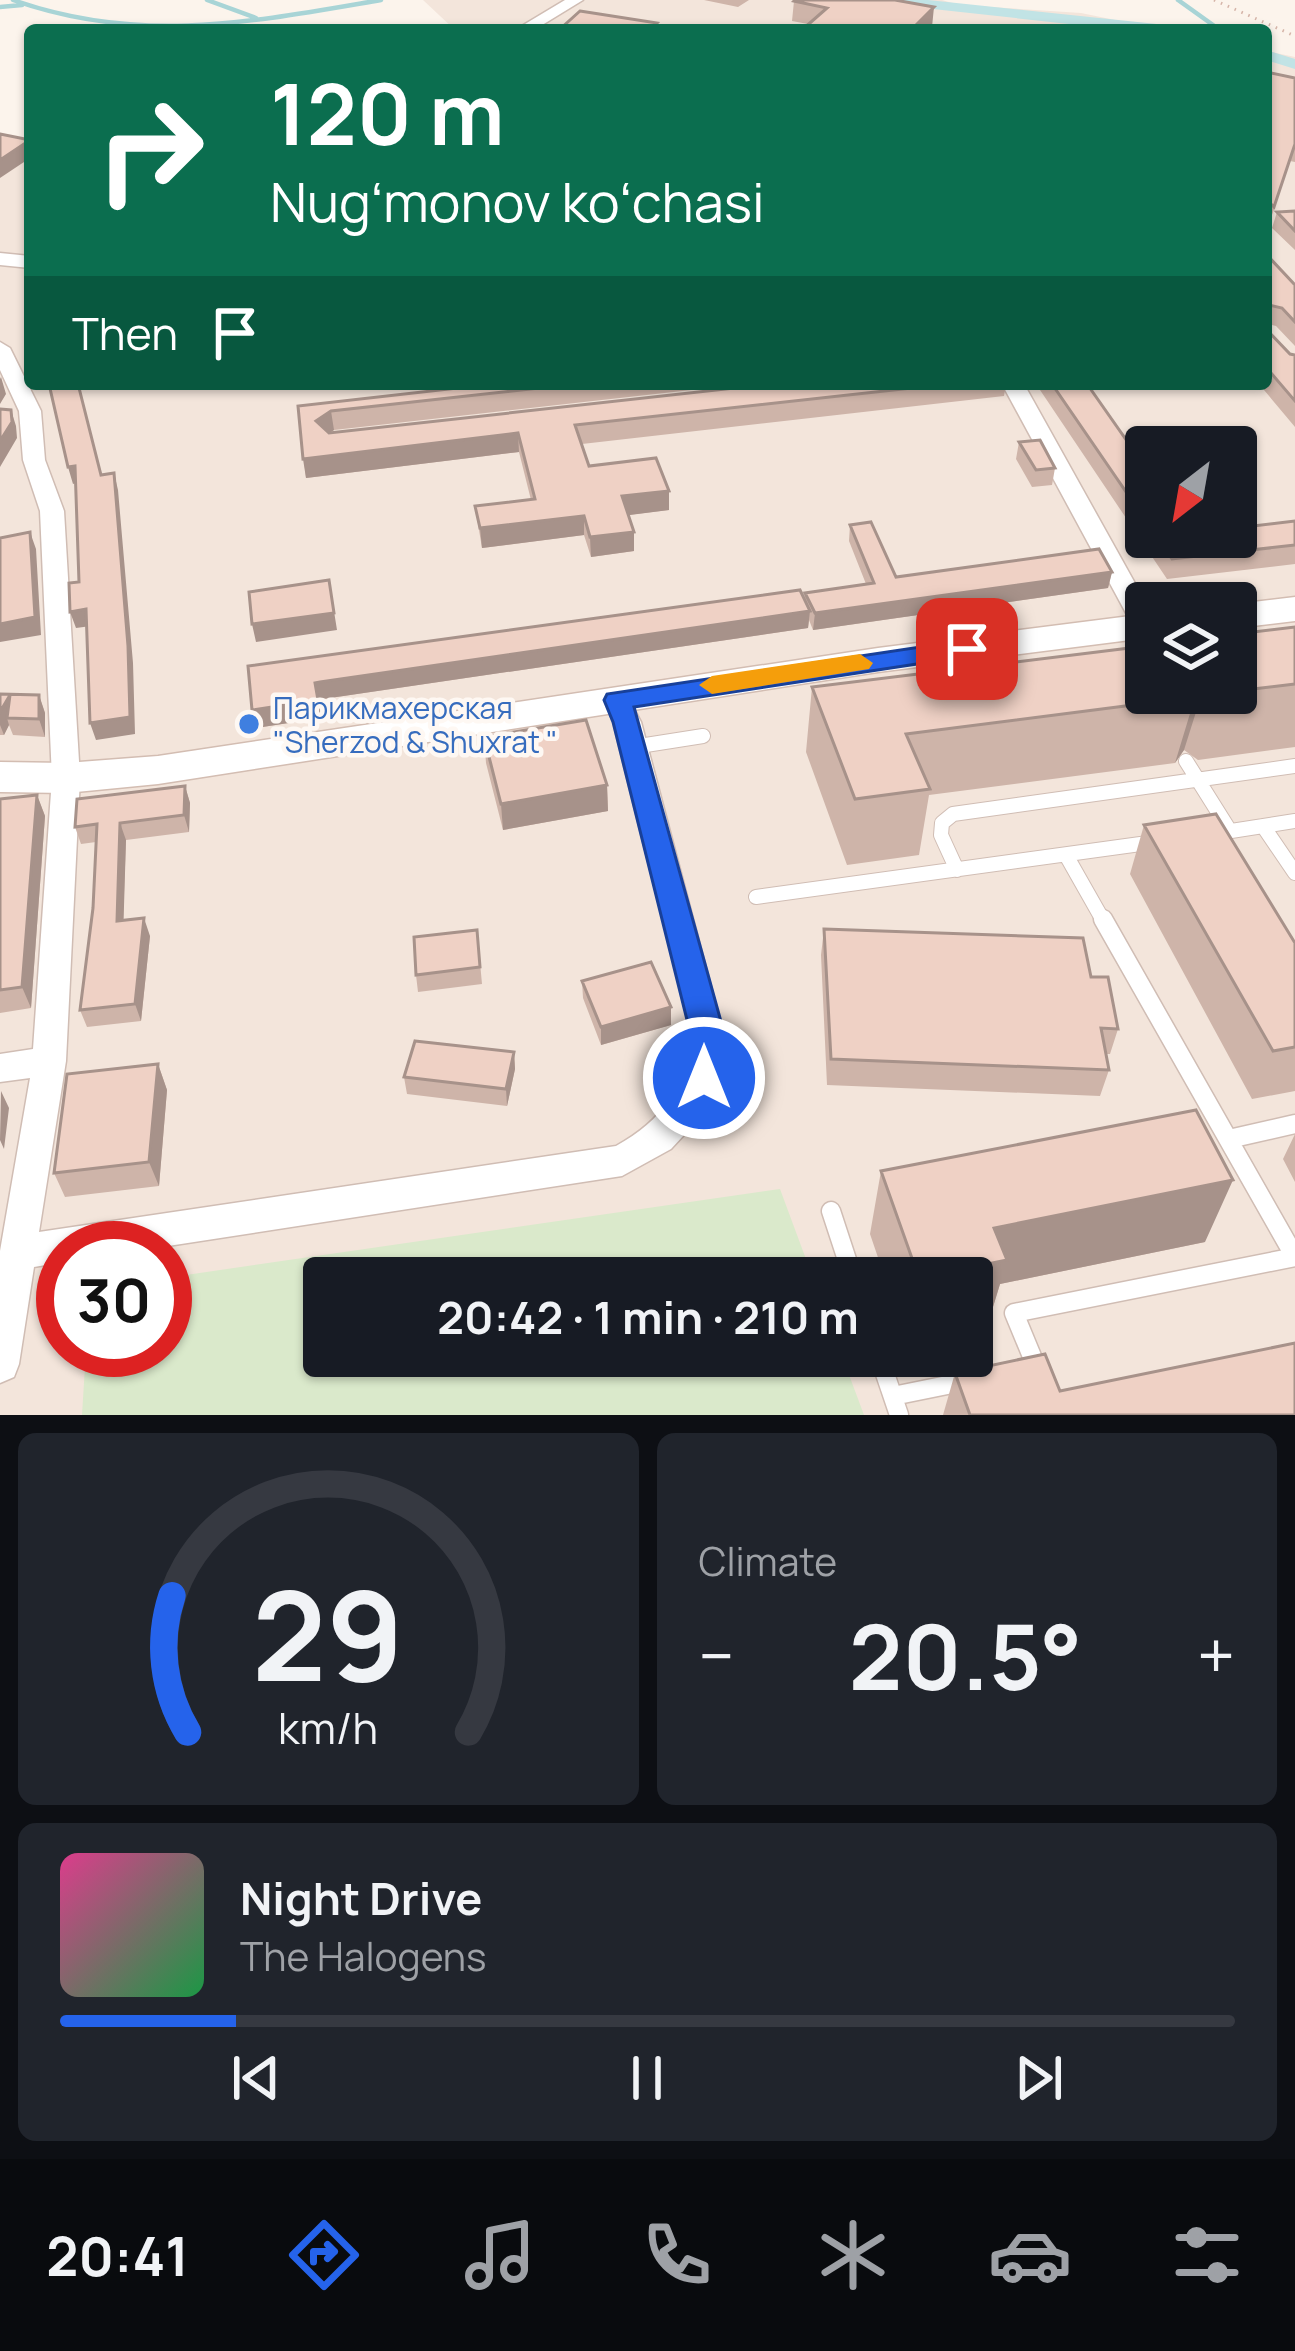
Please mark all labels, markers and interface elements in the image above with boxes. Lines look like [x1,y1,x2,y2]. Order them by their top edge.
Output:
text: 120 m [270,55,504,170]
icon: right [72,72,228,228]
text: Nugʻmonov koʻchasi [270,164,765,238]
icon: arrive [202,300,268,366]
text: Then [72,302,178,364]
north arrow [1125,426,1257,558]
map controls [1125,426,1257,714]
button: layers [1125,582,1257,714]
pin [916,598,1018,700]
icon: arrive [934,616,1000,682]
place label: Парикмахерская "Sherzod & Shuxrat " [273,687,558,762]
marker: Парикмахерская "Sherzod & Shuxrat " [236,711,262,737]
position arrow [641,1015,767,1141]
speed limit sign: 30 [36,1221,192,1377]
text: 20:42 · 1 min · 210 m [437,1286,859,1348]
text: Climate [699,1534,837,1588]
text: 29 [252,1548,404,1718]
text: 20.5° [849,1594,1082,1717]
text: − [699,1610,734,1700]
text: + [1197,1610,1235,1700]
text: km/h [278,1698,378,1757]
text: Night Drive [240,1867,482,1929]
text: The Halogens [240,1929,487,1983]
icon: previous [223,2045,289,2111]
icon: pause [614,2045,680,2111]
icon: next [1006,2045,1072,2111]
icon: directions [282,2213,366,2297]
icon: music [458,2213,542,2297]
icon: phone [635,2213,719,2297]
icon: climate [811,2213,895,2297]
icon: car [988,2213,1072,2297]
icon: filters [1165,2213,1249,2297]
text: 20:41 [46,2218,189,2292]

